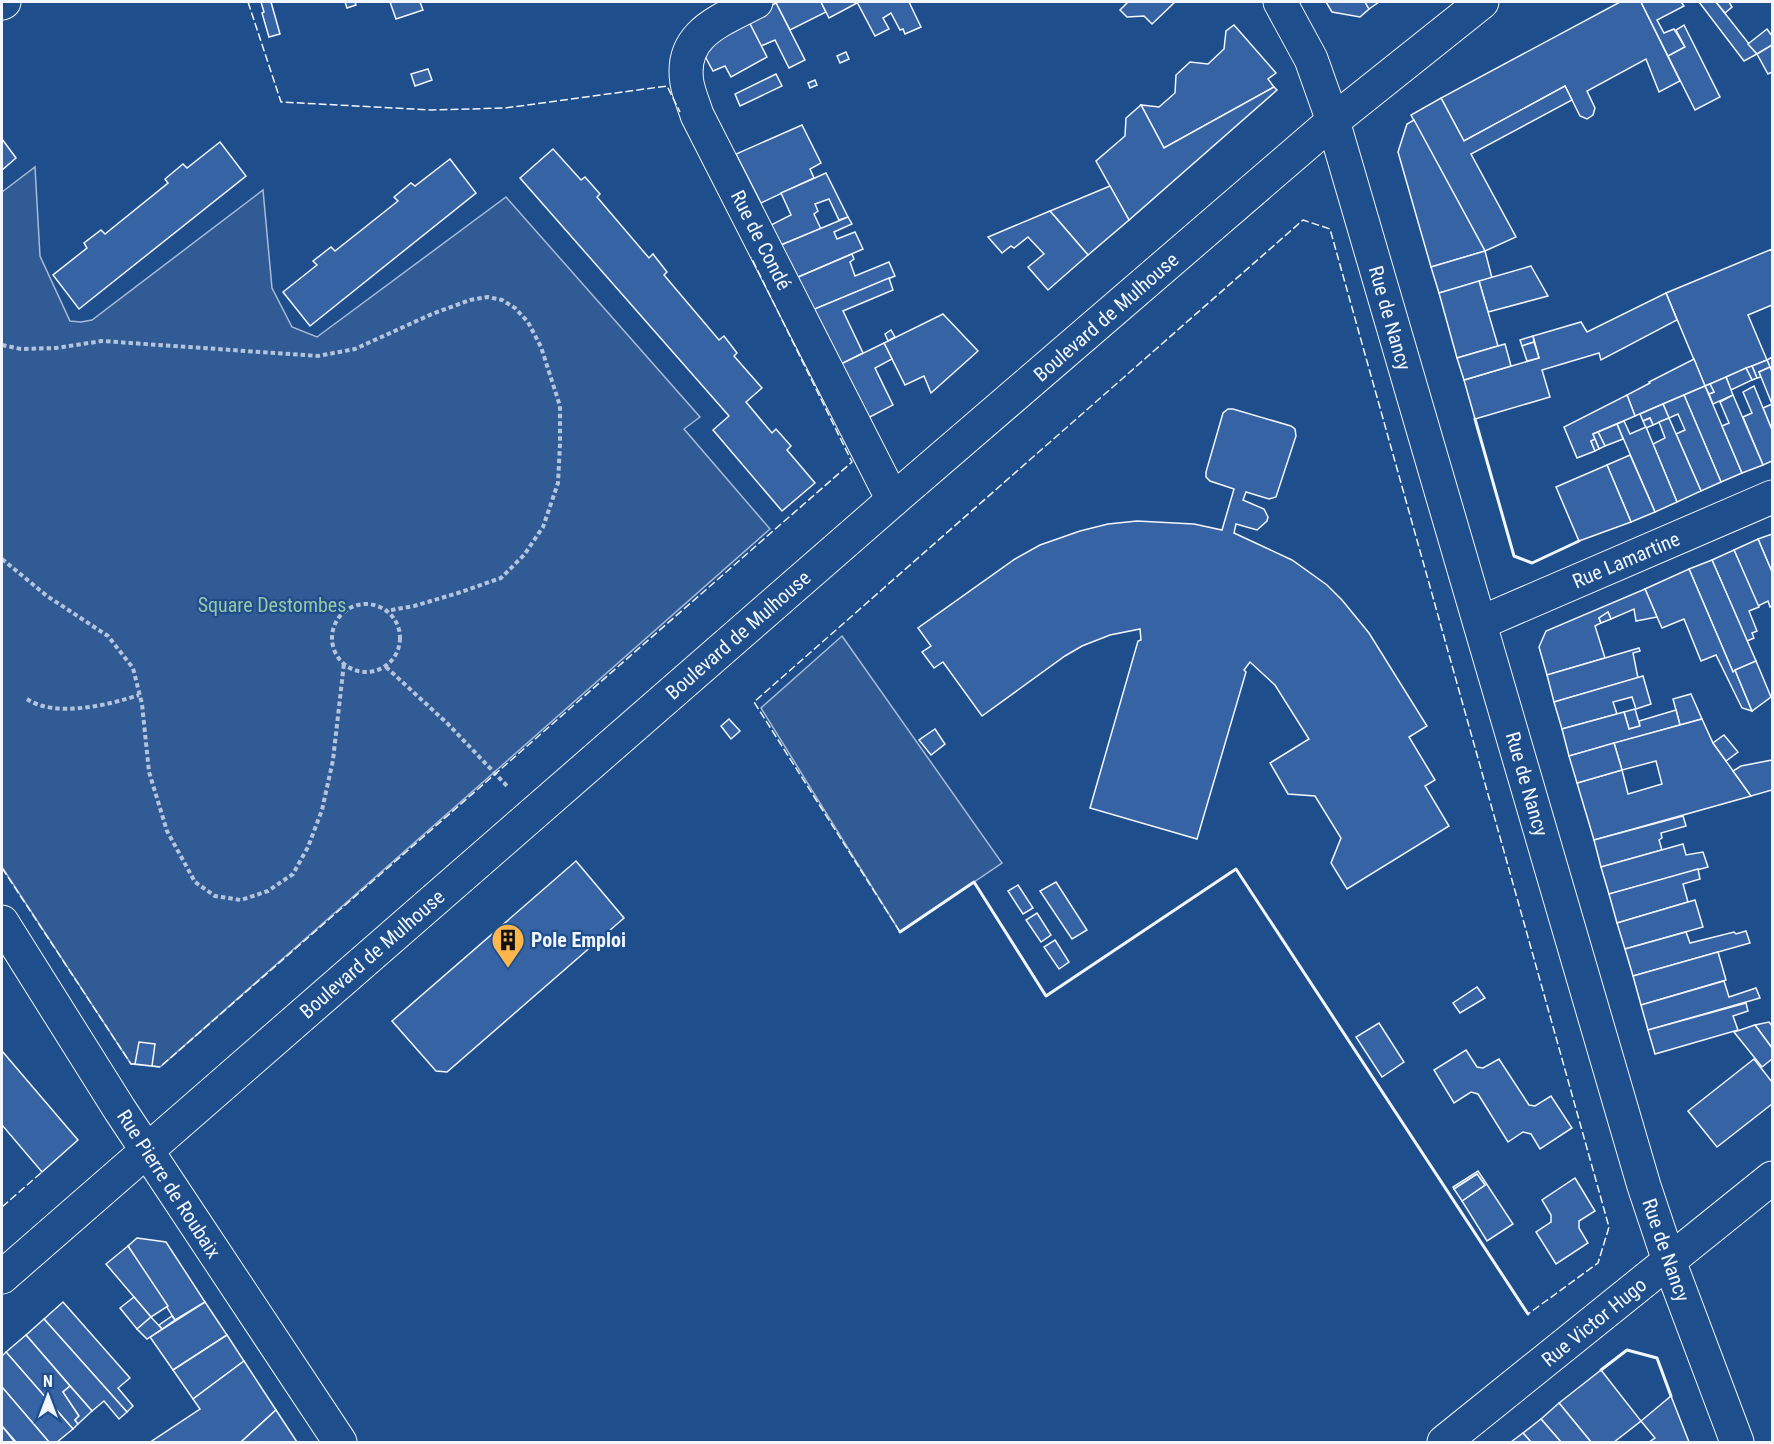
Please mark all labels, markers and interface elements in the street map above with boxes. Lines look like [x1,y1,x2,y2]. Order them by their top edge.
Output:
street label: Rue de Condé [726,186,796,294]
street label: Boulevard de Mulhouse [1029,248,1183,386]
street label: Rue de Nancy [1364,263,1416,373]
street label: Rue Lamartine [1569,527,1683,593]
street label: Boulevard de Mulhouse [661,566,815,704]
park label: Square Destombes [198,593,346,617]
street label: Rue de Nancy [1501,729,1553,839]
street label: Boulevard de Mulhouse [295,885,449,1023]
building icon: Pole Emploi [490,922,526,969]
place label: Pole Emploi [531,928,626,952]
street label: Rue Pierre de Roubaix [112,1105,226,1263]
street label: Rue de Nancy [1637,1195,1695,1305]
street label: Rue Victor Hugo [1537,1272,1651,1372]
north arrow [18,1366,78,1426]
text: N [43,1372,53,1391]

